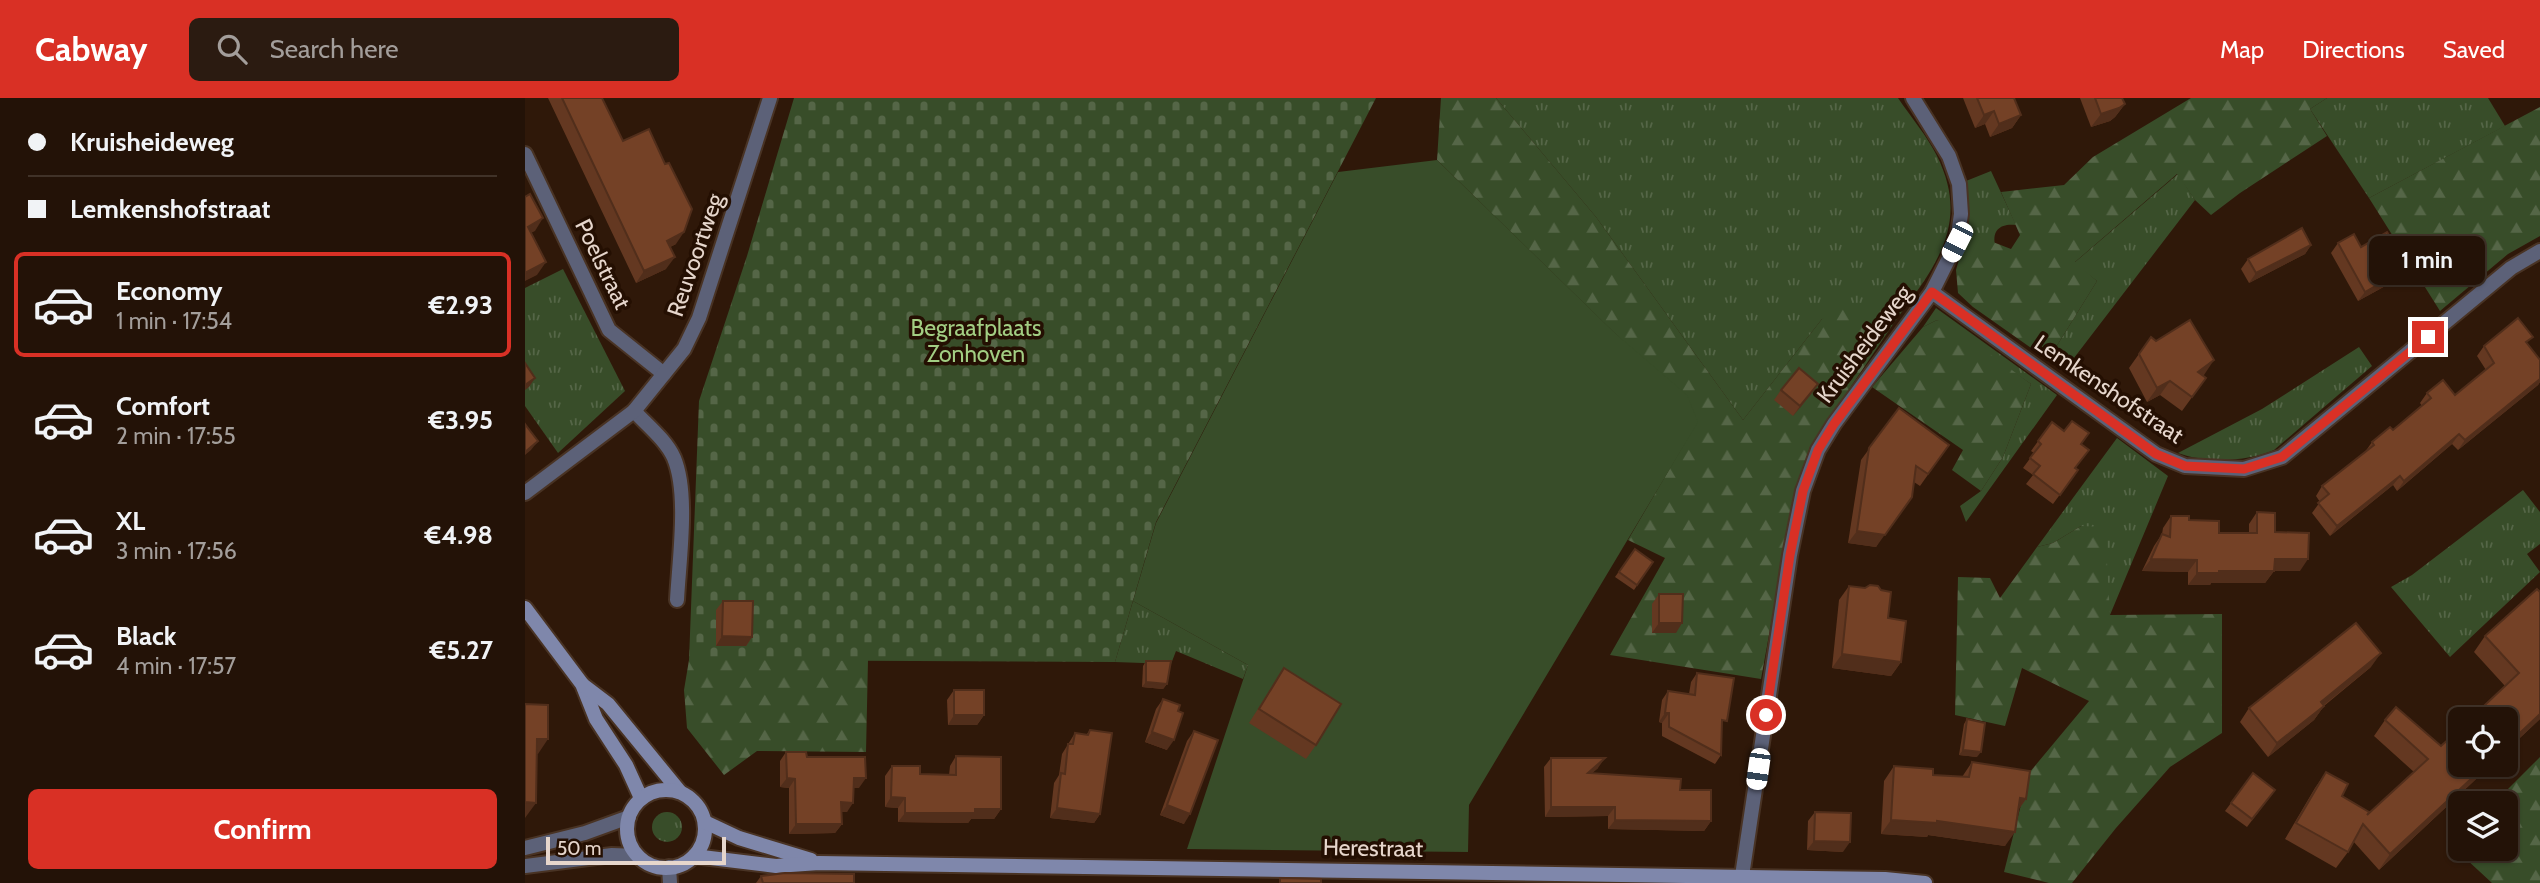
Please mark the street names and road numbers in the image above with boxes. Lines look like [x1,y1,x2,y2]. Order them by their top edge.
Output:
street label: Reuvoortweg [661,189,729,320]
street label: Poelstraat [569,214,637,314]
street label: Kruisheideweg [1811,279,1918,408]
street label: Lemkenshofstraat [2029,329,2189,449]
street label: Herestraat [1323,833,1424,863]

